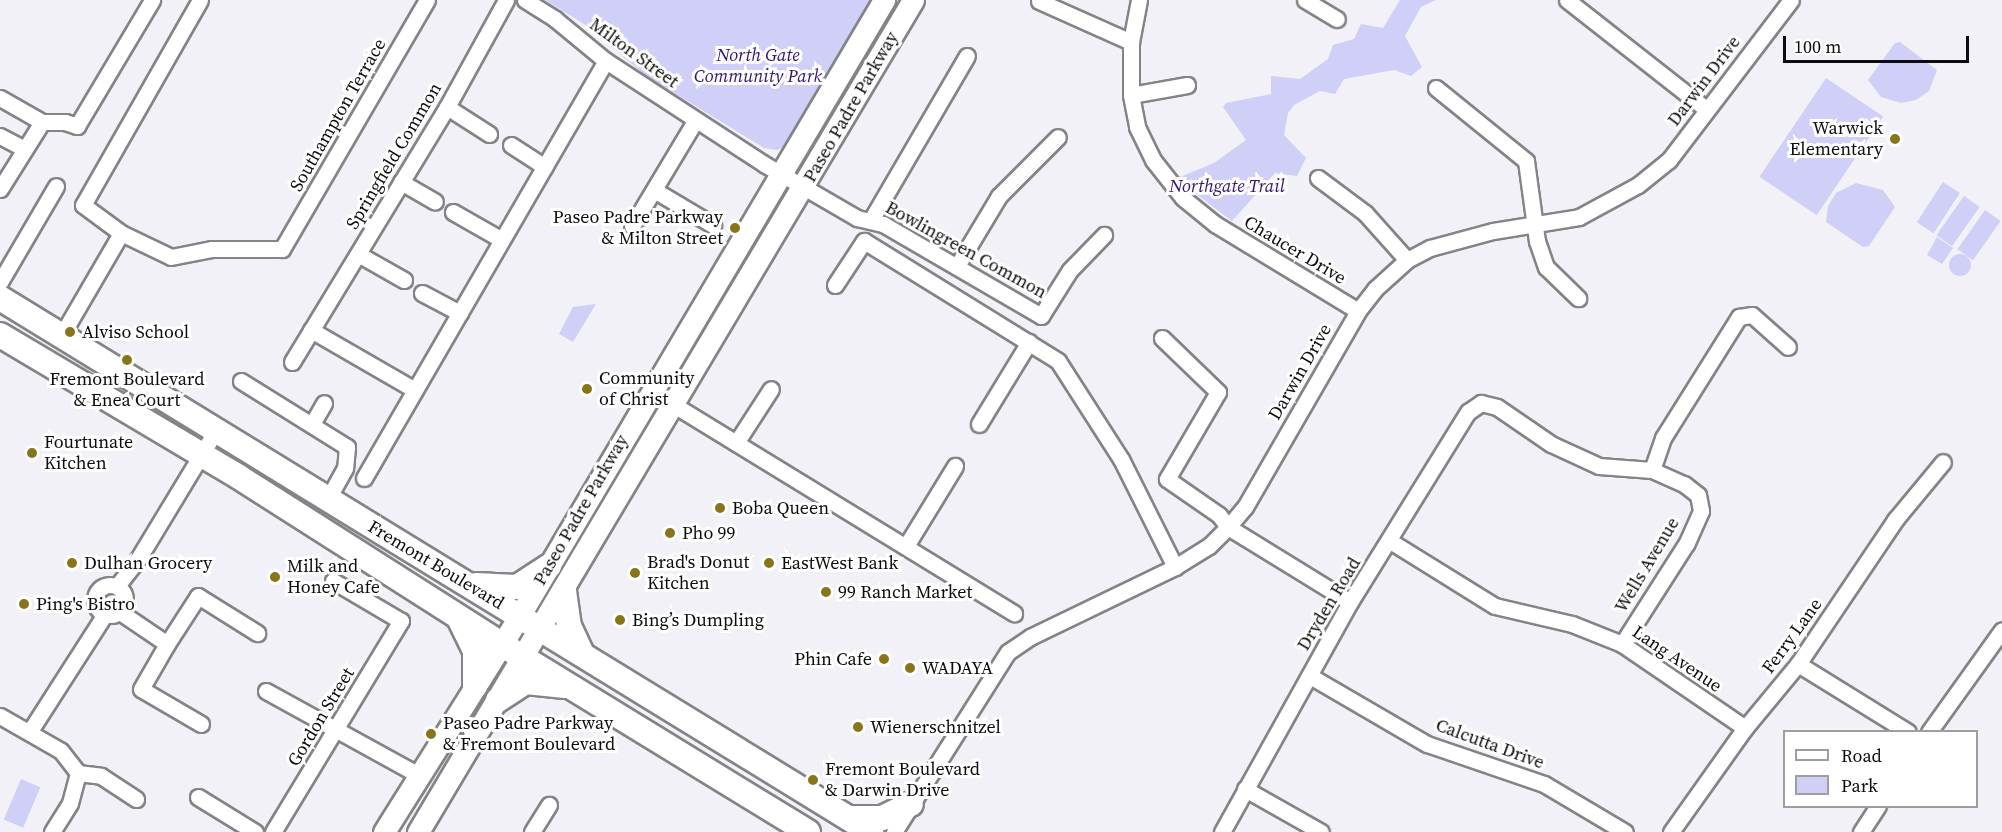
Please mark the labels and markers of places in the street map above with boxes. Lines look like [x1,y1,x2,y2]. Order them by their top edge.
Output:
place label: Warwick Elementary [1789,118,1883,160]
marker: Warwick Elementary [1888,132,1902,146]
place label: Paseo Padre Parkway & Milton Street [553,207,723,250]
marker: Paseo Padre Parkway & Milton Street [728,221,742,235]
place label: Alviso School [82,321,189,343]
marker: Alviso School [63,325,77,339]
marker: Fremont Boulevard & Enea Court [120,353,134,367]
place label: Community of Christ [599,368,694,410]
place label: Fremont Boulevard & Enea Court [49,369,205,412]
marker: Community of Christ [580,382,594,396]
place label: Fourtunate Kitchen [44,432,133,474]
marker: Fourtunate Kitchen [25,446,39,460]
place label: Boba Queen [732,497,829,519]
marker: Boba Queen [713,501,727,515]
place label: Pho 99 [682,522,735,544]
marker: Pho 99 [663,526,677,540]
place label: Dulhan Grocery [84,552,212,574]
place label: Brad's Donut Kitchen [647,552,749,594]
place label: EastWest Bank [781,552,898,574]
marker: Dulhan Grocery [65,556,79,570]
place label: Milk and Honey Cafe [287,556,380,598]
marker: EastWest Bank [762,556,776,570]
marker: Brad's Donut Kitchen [628,566,642,580]
marker: Milk and Honey Cafe [268,570,282,584]
place label: 99 Ranch Market [838,581,972,603]
marker: 99 Ranch Market [819,585,833,599]
place label: Ping's Bistro [36,593,135,615]
marker: Ping's Bistro [17,597,31,611]
place label: Bing’s Dumpling [632,609,764,631]
marker: Bing’s Dumpling [613,613,627,627]
place label: Phin Cafe [794,648,872,670]
marker: Phin Cafe [877,652,891,666]
place label: WADAYA [922,657,993,679]
marker: WADAYA [903,661,917,675]
place label: Paseo Padre Parkway & Fremont Boulevard [443,713,615,756]
place label: Wienerschnitzel [870,716,1001,738]
marker: Wienerschnitzel [851,720,865,734]
marker: Paseo Padre Parkway & Fremont Boulevard [424,727,438,741]
place label: Fremont Boulevard & Darwin Drive [825,759,980,802]
marker: Fremont Boulevard & Darwin Drive [806,773,820,787]

